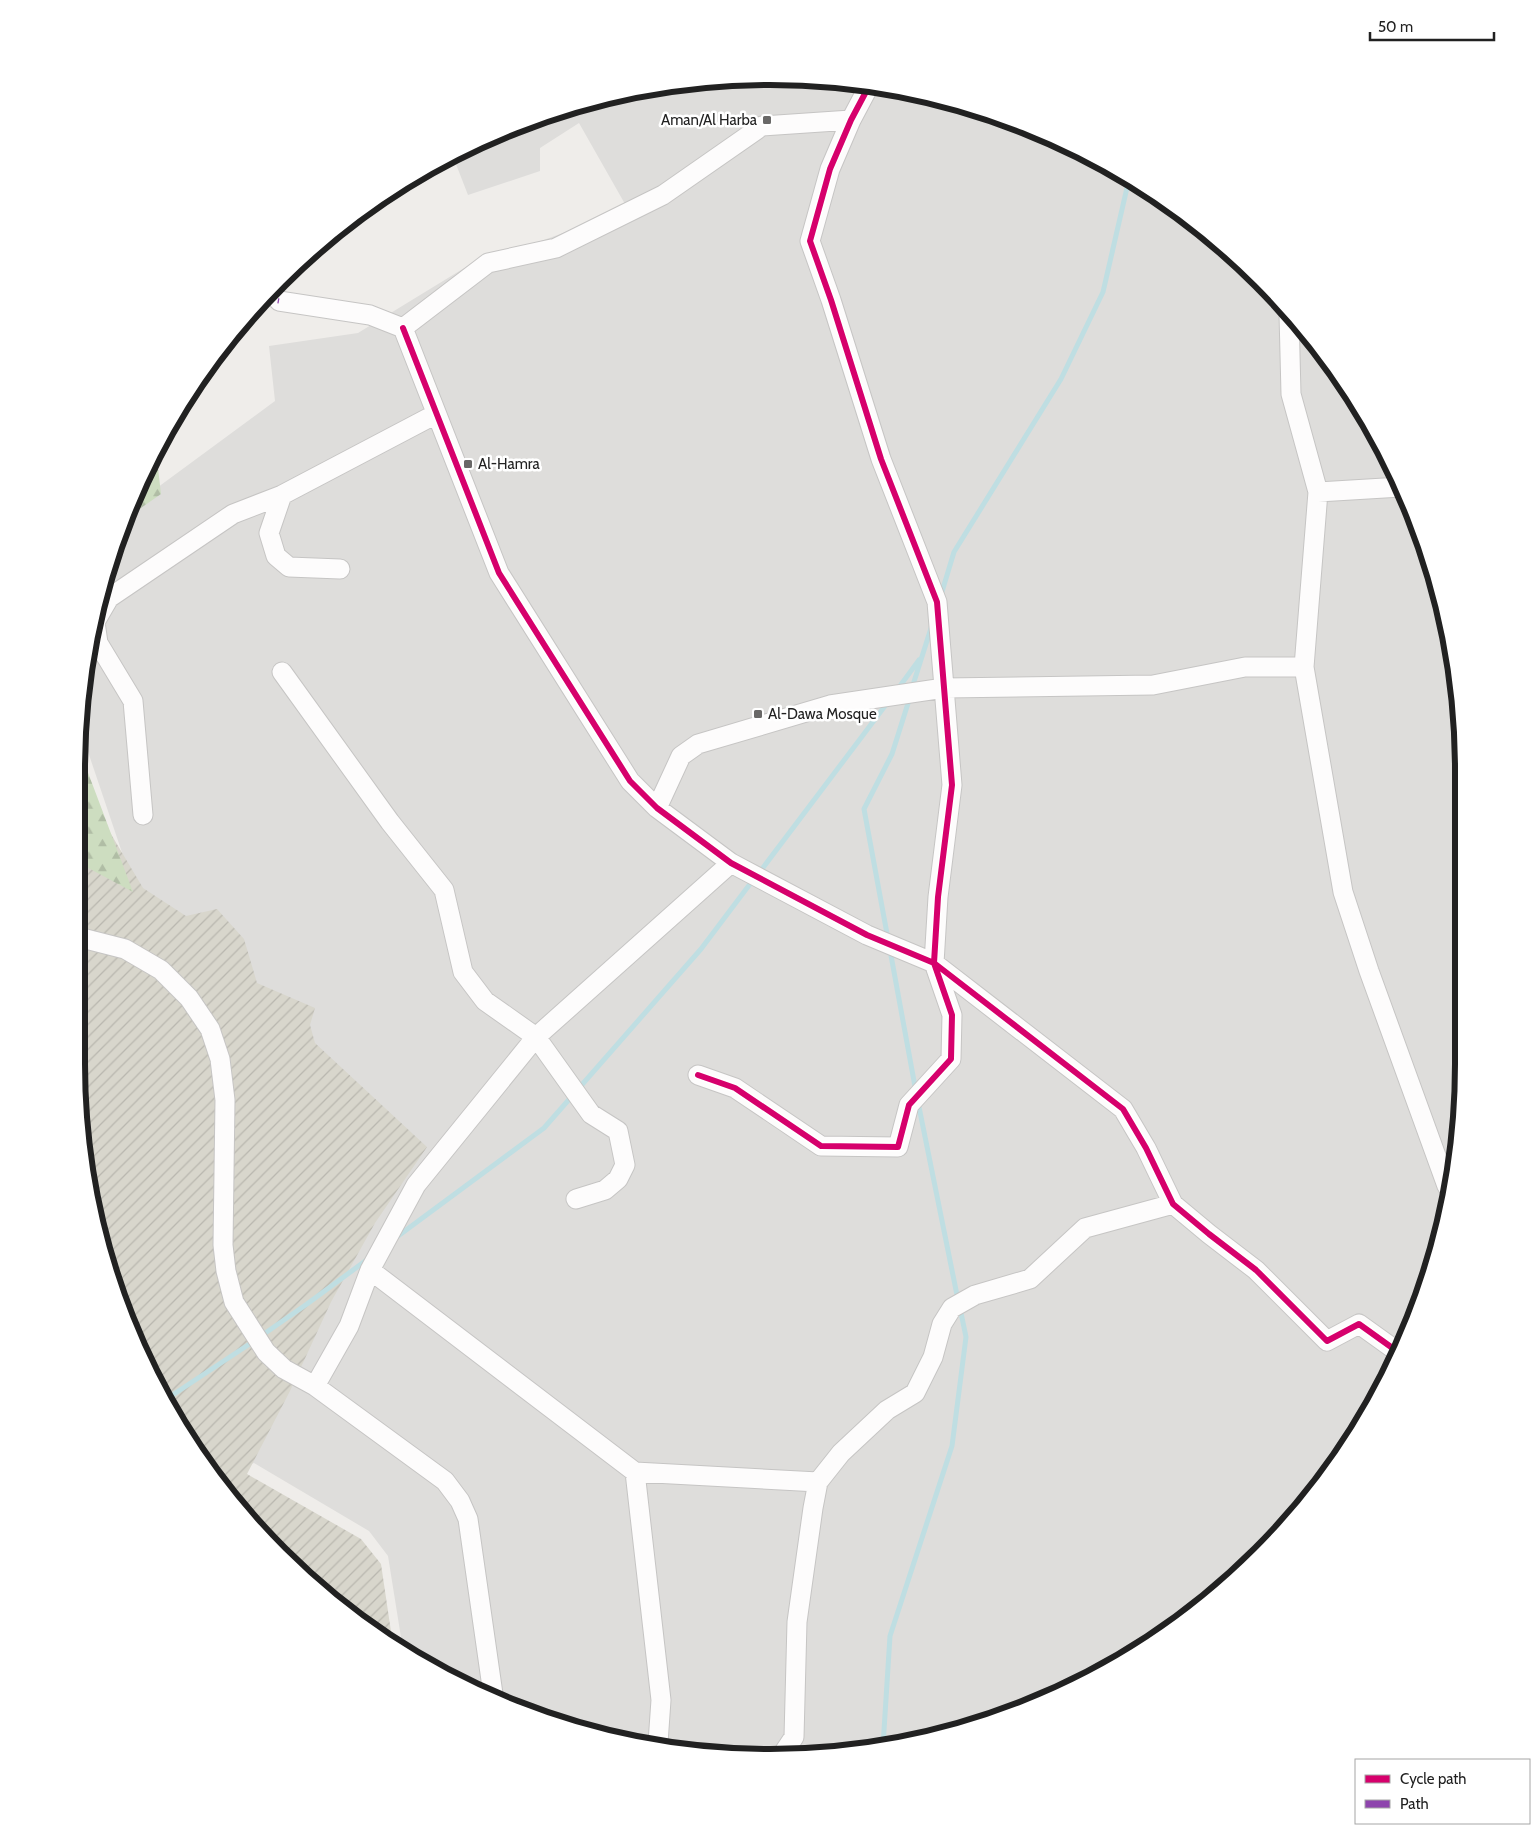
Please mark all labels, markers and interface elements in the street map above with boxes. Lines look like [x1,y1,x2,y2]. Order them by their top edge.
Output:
scale bar [1370,10,1494,42]
text: 50 m [1378,18,1413,36]
place label: Aman/Al Harba [661,111,758,129]
marker: Aman/Al Harba [761,114,773,126]
place label: Al-Hamra [478,455,540,473]
marker: Al-Hamra [462,458,474,470]
place label: Al-Dawa Mosque [768,705,877,723]
marker: Al-Dawa Mosque [752,708,764,720]
legend [1355,1759,1530,1824]
text: Cycle path [1400,1770,1466,1788]
text: Path [1400,1795,1429,1813]

